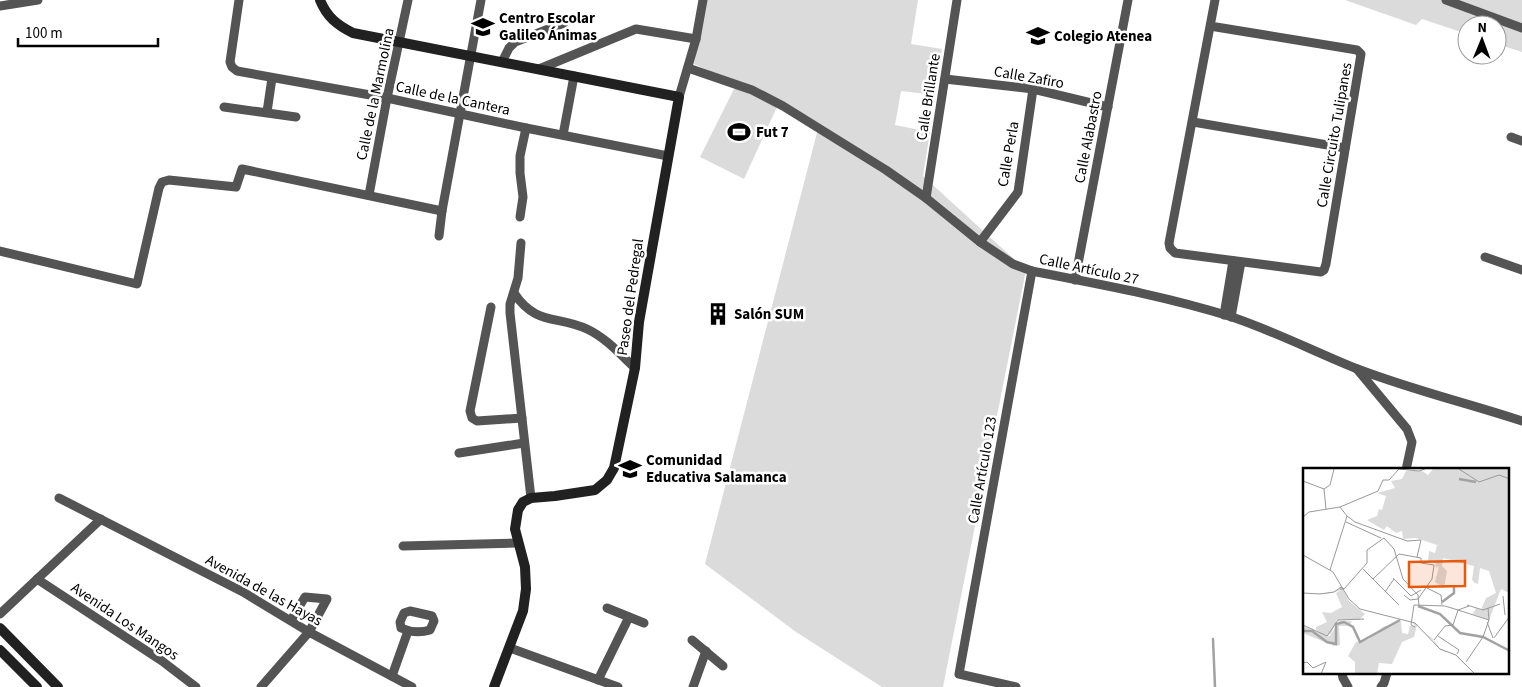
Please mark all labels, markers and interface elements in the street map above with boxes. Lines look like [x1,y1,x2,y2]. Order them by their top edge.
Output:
place label: Centro Escolar Galileo Ánimas [499,8,597,46]
school or university icon: Centro Escolar Galileo Ánimas [470,14,496,40]
scale bar [18,15,158,47]
north arrow [1457,15,1507,65]
text: N [1477,18,1487,38]
text: 100 m [25,23,63,44]
school or university icon: Colegio Atenea [1025,23,1051,49]
street label: Calle de la Marmolina [351,26,400,162]
place label: Colegio Atenea [1054,26,1152,47]
street label: Calle Brillante [911,52,946,142]
street label: Calle Zafiro [992,61,1066,94]
street label: Calle Circuito Tulipanes [1311,61,1358,209]
street label: Calle de la Cantera [394,76,512,121]
street label: Calle Alabastro [1069,89,1108,185]
sports icon: Fut 7 [726,119,752,145]
street label: Calle Perla [992,120,1025,189]
place label: Fut 7 [756,122,789,143]
street label: Paseo del Pedregal [612,237,649,357]
street label: Calle Artículo 27 [1037,249,1141,290]
building icon: Salón SUM [705,301,731,327]
place label: Salón SUM [734,304,804,325]
street label: Calle Artículo 123 [963,415,1002,525]
place label: Comunidad Educativa Salamanca [646,450,787,488]
school or university icon: Comunidad Educativa Salamanca [617,456,643,482]
inset map [1303,468,1510,674]
street label: Avenida de las Hayas [202,550,326,631]
street label: Avenida Los Mangos [67,577,183,665]

